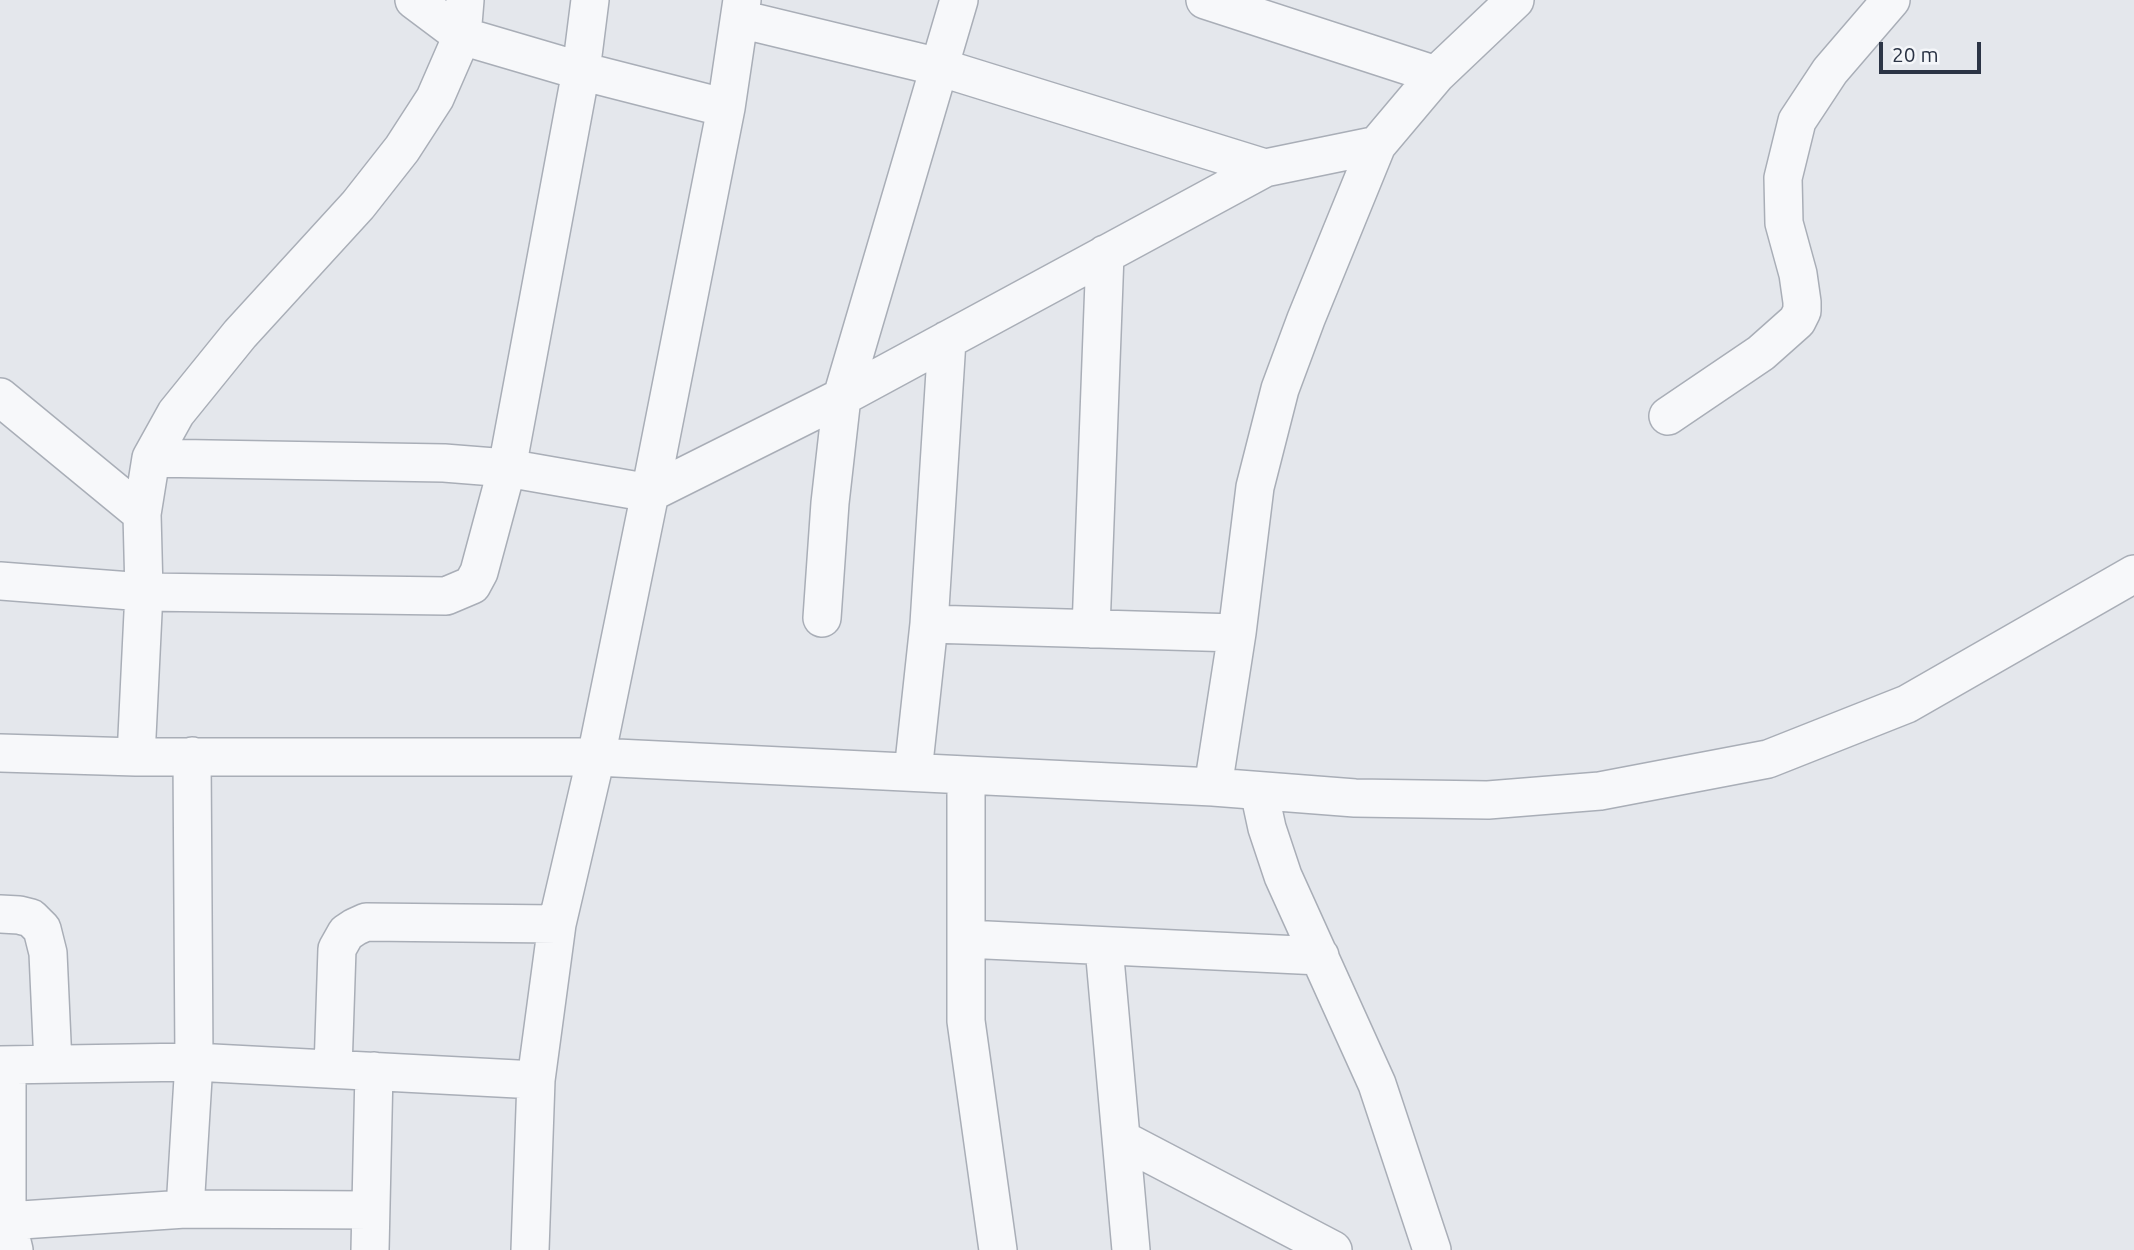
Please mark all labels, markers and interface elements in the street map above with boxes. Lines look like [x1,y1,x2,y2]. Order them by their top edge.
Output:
scale bar [1882,28,1983,72]
text: 20 m [1892,42,1939,66]

